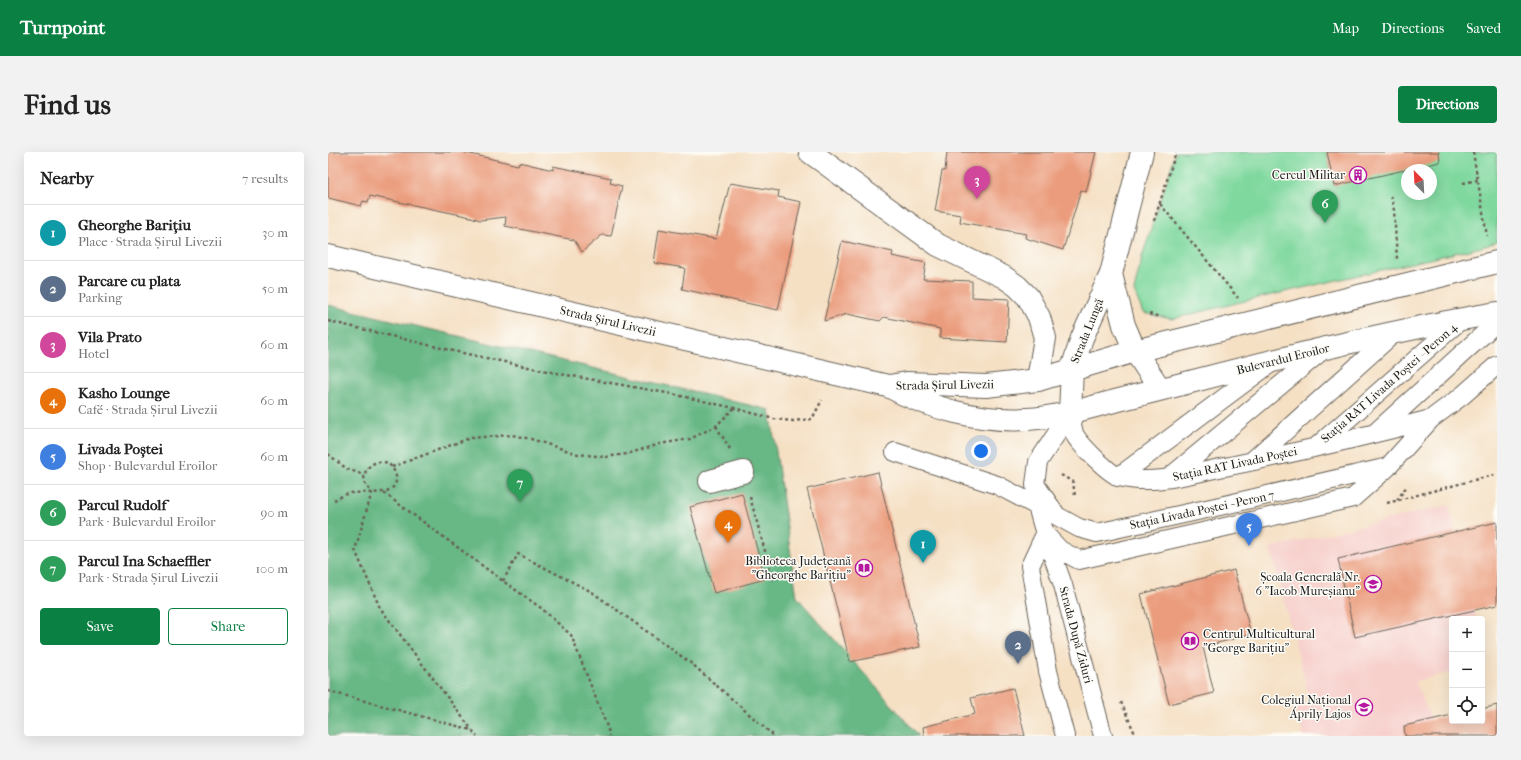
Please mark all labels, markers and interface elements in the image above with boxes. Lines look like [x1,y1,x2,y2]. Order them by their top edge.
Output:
text: Turnpoint [20,17,105,39]
text: Map [1332,20,1359,37]
text: Directions [1381,20,1444,37]
text: Saved [1466,20,1501,37]
button: Directions [1398,86,1497,123]
text: Find us [24,88,111,121]
north arrow [1401,164,1437,200]
building icon: Cercul Militar [1348,165,1368,185]
pin: 3 [964,166,990,199]
text: Nearby [40,168,94,188]
place label: Cercul Militar [1272,168,1346,182]
text: 7 results [242,171,288,186]
pin: 6 [1312,190,1338,223]
text: Gheorghe Barițiu [78,216,191,234]
text: 1 [51,225,55,240]
text: 30 m [262,225,288,240]
text: Place · Strada Șirul Livezii [78,234,222,249]
text: Parcare cu plata [78,272,180,290]
text: 2 [50,281,56,296]
text: 50 m [262,281,288,296]
text: Parking [78,290,122,305]
street label: Strada Lungă [1068,296,1107,365]
street label: Strada Șirul Livezii [559,303,658,339]
street label: Stația RAT Livada Poștei - Peron 4 [1318,320,1461,446]
text: Vila Prato [78,328,142,346]
text: 3 [50,337,56,352]
text: 60 m [260,337,288,352]
street label: Bulevardul Eroilor [1235,340,1332,377]
text: Hotel [78,346,109,361]
street label: Strada Șirul Livezii [896,377,995,393]
text: Kasho Lounge [78,384,170,402]
text: 4 [49,393,57,408]
text: 60 m [260,393,288,408]
text: Café · Strada Șirul Livezii [78,402,218,417]
text: Livada Poștei [78,440,163,458]
your location [971,441,991,461]
street label: Stația RAT Livada Poștei [1172,444,1299,484]
text: 5 [50,449,56,464]
text: 60 m [260,449,288,464]
text: Shop · Bulevardul Eroilor [78,458,217,473]
pin: 7 [507,469,533,502]
street label: Stația Livada Poștei - Peron 7 [1128,488,1276,532]
text: Parcul Rudolf [78,496,166,514]
text: 6 [49,505,57,520]
text: 90 m [260,505,288,520]
pin: 4 [715,510,741,543]
pin: 5 [1236,513,1262,546]
text: Park · Bulevardul Eroilor [78,514,215,529]
pin: 1 [910,530,936,563]
text: Parcul Ina Schaeffler [78,552,211,570]
place label: Biblioteca Județeană "Gheorghe Barițiu" [745,554,851,582]
library icon: Biblioteca Județeană "Gheorghe Barițiu" [854,558,874,578]
text: 7 [50,561,56,576]
text: 100 m [255,561,288,576]
text: Park · Strada Șirul Livezii [78,570,218,585]
place label: Școala Generală Nr. 6 "Iacob Mureșianu" [1255,570,1360,598]
school or university icon: Școala Generală Nr. 6 "Iacob Mureșianu" [1363,574,1383,594]
street label: Strada După Ziduri [1056,585,1096,685]
button: Save [40,608,160,645]
button: Share [168,608,288,645]
map controls [1449,616,1485,724]
button: + [1449,616,1485,652]
place label: Centrul Multicultural "George Barițiu" [1203,627,1316,655]
pin: 2 [1005,631,1031,664]
library icon: Centrul Multicultural "George Barițiu" [1180,631,1200,651]
button: − [1449,652,1485,688]
button: locate [1449,688,1485,724]
place label: Colegiul Național Áprily Lajos [1261,693,1352,721]
school or university icon: Colegiul Național Áprily Lajos [1354,697,1374,717]

